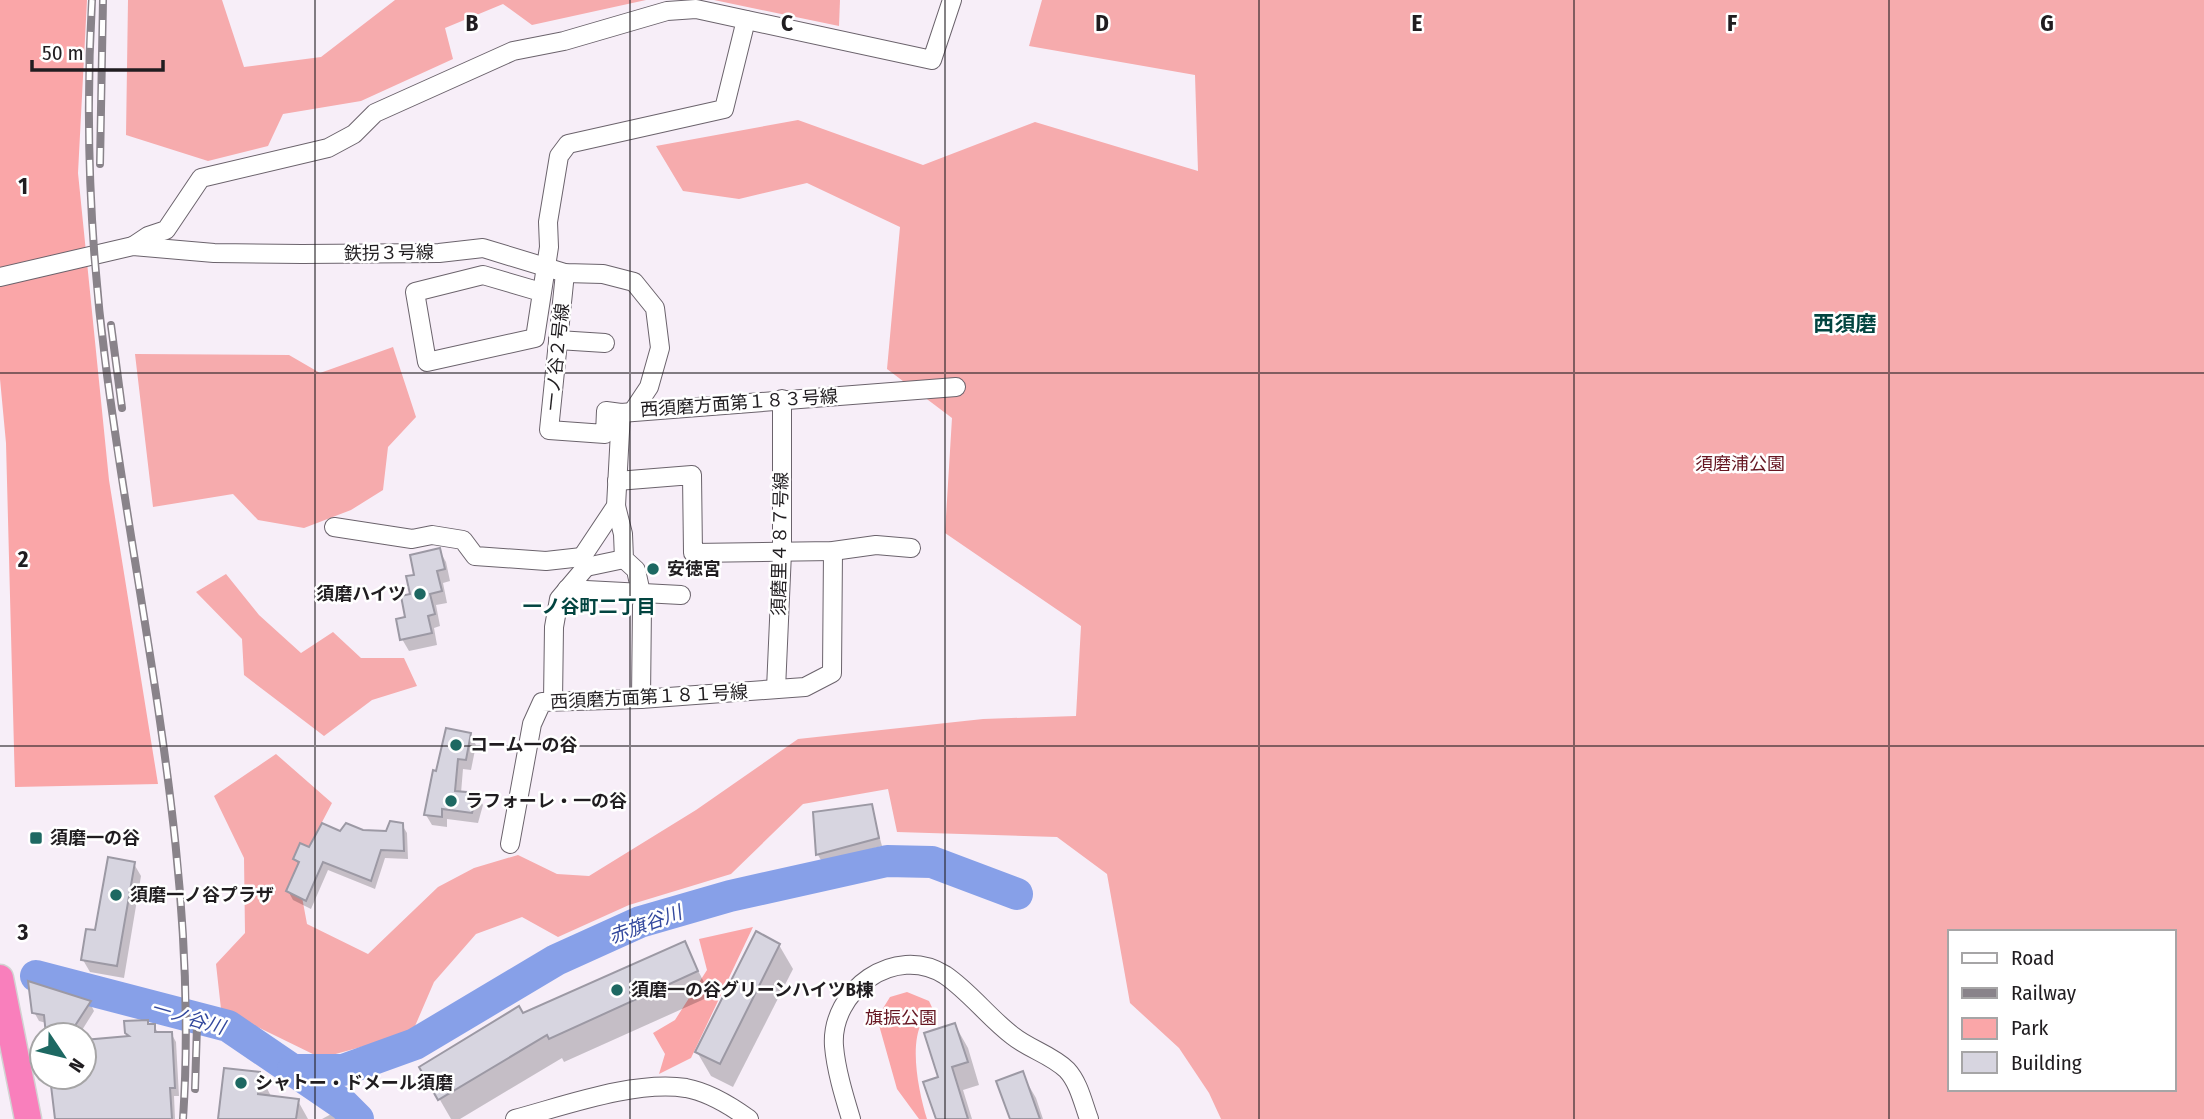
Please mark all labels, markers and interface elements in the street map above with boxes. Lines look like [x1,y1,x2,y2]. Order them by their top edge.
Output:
text: B [466,9,479,37]
text: C [781,9,793,37]
text: D [1095,9,1109,37]
text: E [1412,9,1423,37]
text: F [1727,9,1737,37]
text: G [2040,9,2054,37]
scale bar [32,28,163,72]
text: 50 m [42,40,84,66]
text: 1 [18,172,28,200]
street label: 鉄拐３号線 [344,241,434,265]
street label: 一ノ谷２号線 [540,302,574,412]
district label: 西須磨 [1814,311,1877,337]
street label: 西須磨方面第１８３号線 [639,385,839,421]
park label: 須磨浦公園 [1695,453,1785,475]
street label: 須磨里４８７号線 [768,472,792,616]
text: 2 [17,545,29,573]
place label: 安徳宮 [667,558,721,580]
marker: 安徳宮 [645,561,661,577]
place label: 須磨ハイツ [316,583,406,605]
marker: 須磨ハイツ [412,586,428,602]
district label: 一ノ谷町二丁目 [522,595,656,618]
street label: 西須磨方面第１８１号線 [550,681,748,713]
place label: コーム一の谷 [470,734,577,756]
marker: コーム一の谷 [448,737,464,753]
place label: ラフォーレ・一の谷 [465,790,627,812]
marker: ラフォーレ・一の谷 [443,793,459,809]
place label: 須磨一の谷 [50,827,140,849]
marker: 須磨一の谷 [28,830,44,846]
place label: 須磨一ノ谷プラザ [130,884,274,906]
marker: 須磨一ノ谷プラザ [108,887,124,903]
water label: 赤旗谷川 [606,900,687,948]
text: 3 [17,918,29,946]
legend [1948,930,2176,1091]
text: Road [2011,945,2055,971]
place label: 須磨一の谷グリーンハイツB棟 [631,979,874,1001]
text: Railway [2011,980,2077,1006]
marker: 須磨一の谷グリーンハイツB棟 [609,982,625,998]
water label: 一ノ谷川 [148,996,229,1040]
park label: 旗振公園 [865,1007,937,1029]
text: Park [2011,1015,2049,1041]
north arrow [28,1021,98,1091]
text: Building [2011,1050,2082,1076]
text: N [64,1054,89,1077]
place label: シャトー・ドメール須磨 [255,1072,453,1094]
marker: シャトー・ドメール須磨 [233,1075,249,1091]

